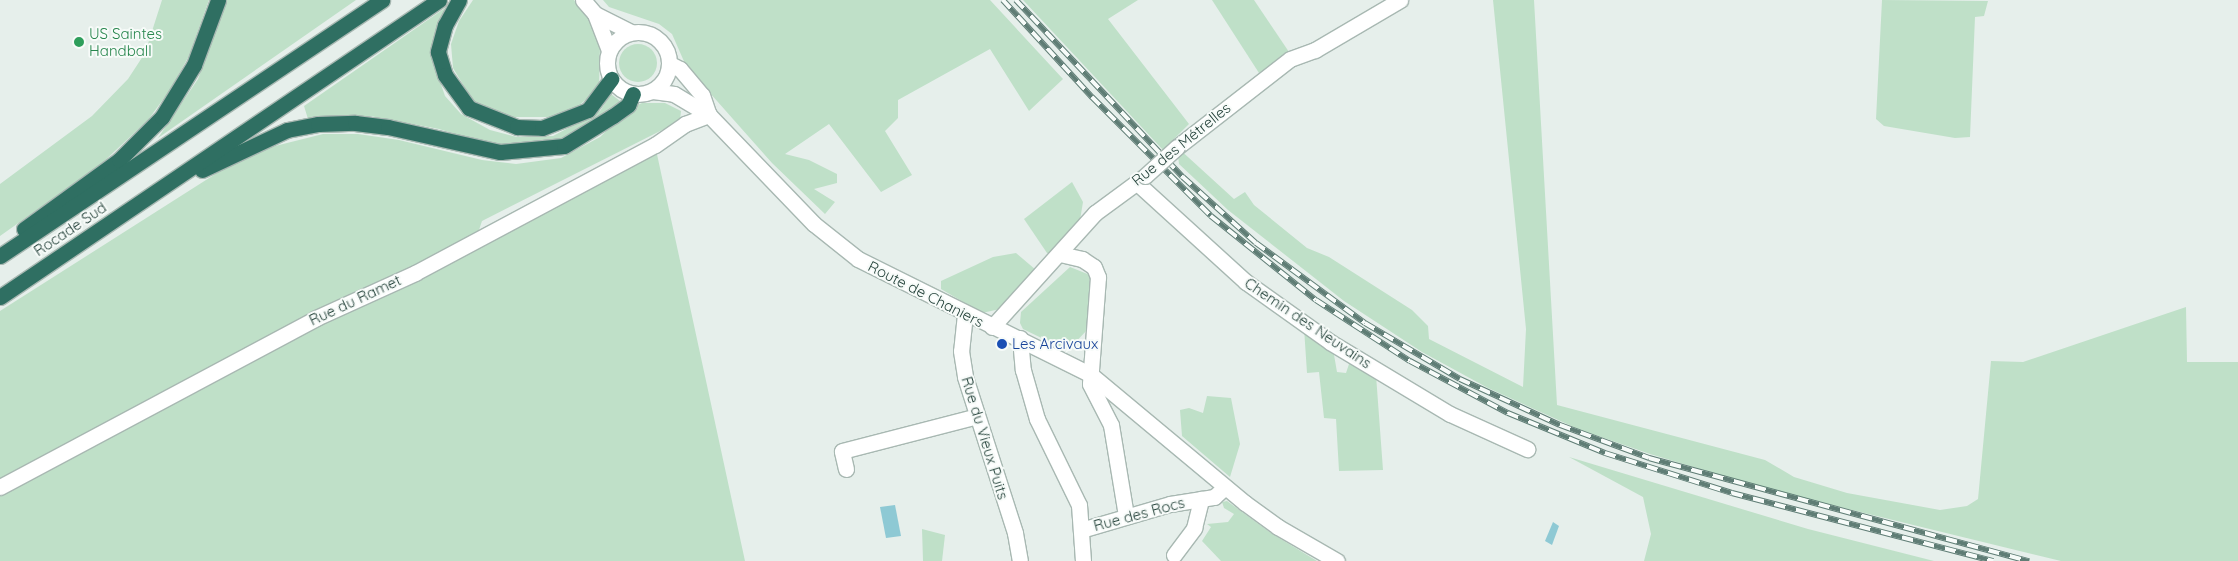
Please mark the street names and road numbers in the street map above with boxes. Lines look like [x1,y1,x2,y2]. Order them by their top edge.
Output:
street label: Rue des Métrelles [1128,99,1234,189]
street label: Rocade Sud [30,198,110,260]
street label: Route de Chaniers [865,257,987,331]
street label: Rue du Ramet [306,271,404,329]
street label: Chemin des Neuvains [1241,274,1375,372]
street label: Rue du Vieux Puits [958,374,1012,502]
street label: Rue des Rocs [1091,493,1187,535]

